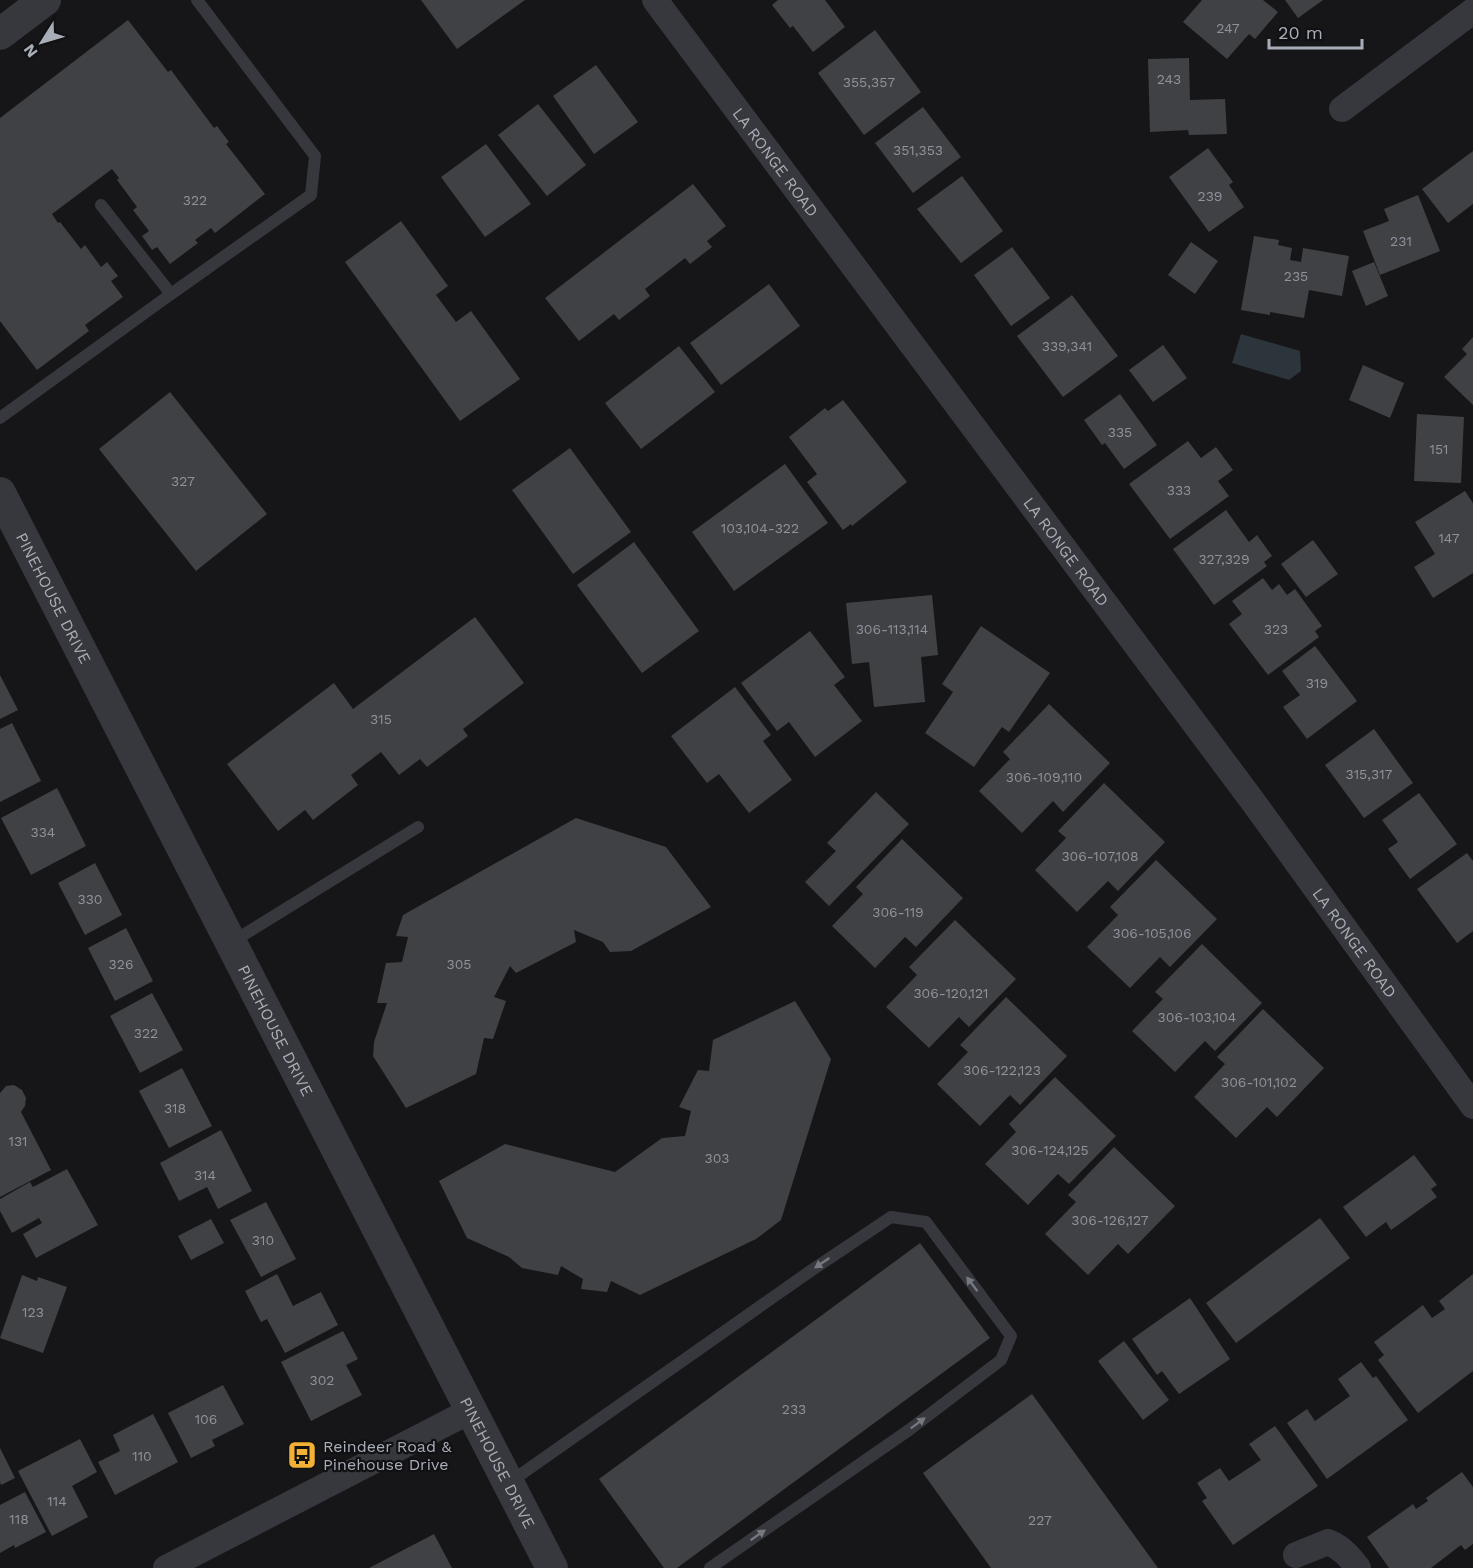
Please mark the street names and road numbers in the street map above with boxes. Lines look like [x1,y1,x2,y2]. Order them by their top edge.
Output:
street label: LA RONGE ROAD [729,104,822,220]
street label: LA RONGE ROAD [1020,493,1113,610]
street label: PINEHOUSE DRIVE [12,529,95,667]
street label: LA RONGE ROAD [1309,884,1401,1001]
street label: PINEHOUSE DRIVE [234,961,317,1099]
street label: PINEHOUSE DRIVE [456,1394,539,1531]

